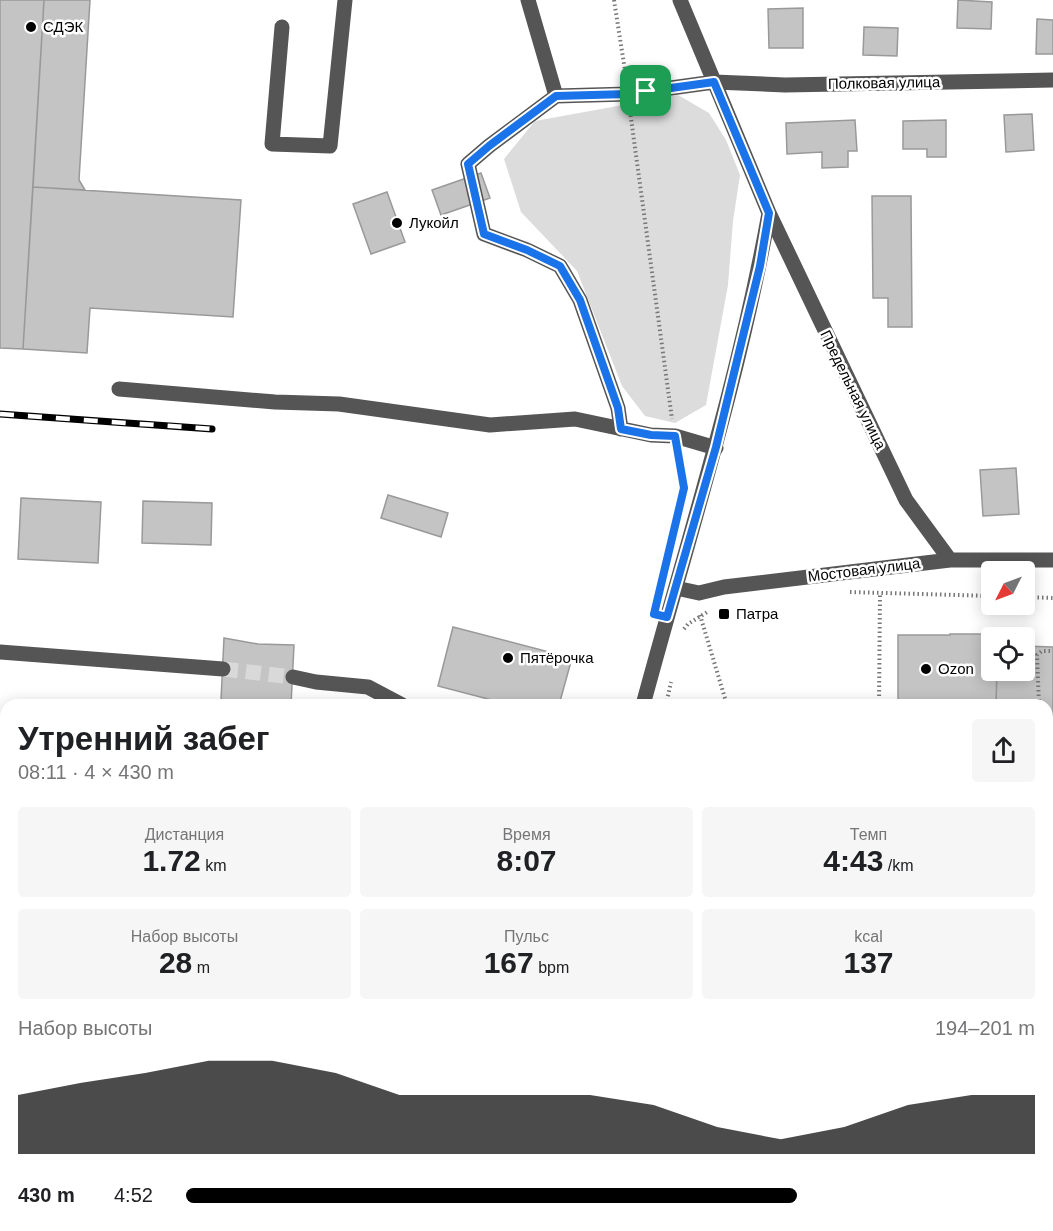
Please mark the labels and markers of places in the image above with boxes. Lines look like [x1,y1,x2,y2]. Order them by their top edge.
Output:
place label: СДЭК [43,18,83,35]
marker: СДЭК [24,20,38,34]
pin [620,65,671,116]
place label: Лукойл [409,214,459,231]
marker: Лукойл [390,216,404,230]
place label: Патра [736,605,779,622]
marker: Патра [717,607,731,621]
place label: Пятёрочка [520,649,594,666]
marker: Пятёрочка [501,651,515,665]
place label: Ozon [938,660,974,677]
marker: Ozon [919,662,933,676]

